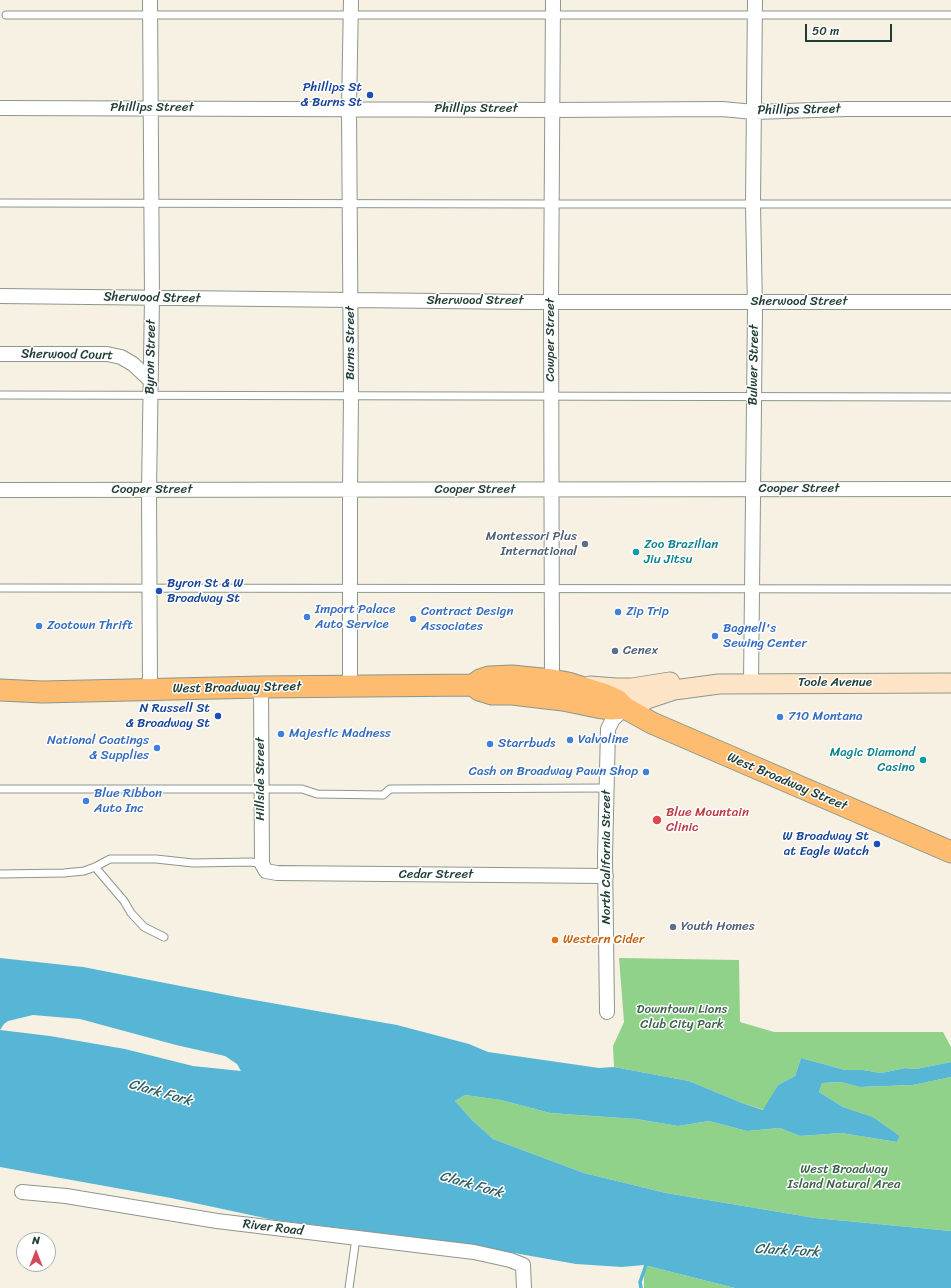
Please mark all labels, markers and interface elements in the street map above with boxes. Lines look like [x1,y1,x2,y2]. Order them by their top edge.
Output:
scale bar [807,16,894,42]
text: 50 m [812,20,839,42]
place label: Phillips St & Burns St [300,80,362,111]
marker: Phillips St & Burns St [365,90,375,100]
street label: Phillips Street [110,100,194,116]
street label: Phillips Street [434,101,518,117]
street label: Phillips Street [757,101,841,119]
street label: Sherwood Street [103,289,201,307]
street label: Sherwood Street [426,293,524,309]
street label: Sherwood Street [750,294,848,310]
street label: Cowper Street [543,298,559,382]
street label: Burns Street [343,306,359,380]
street label: Byron Street [143,319,159,395]
street label: Bulwer Street [745,324,763,406]
street label: Sherwood Court [21,346,113,364]
street label: Cooper Street [759,481,839,497]
street label: Cooper Street [112,482,192,498]
street label: Cooper Street [435,482,515,498]
place label: Montessori Plus International [486,529,577,560]
place label: Zoo Brazilian Jiu Jitsu [644,537,718,568]
marker: Montessori Plus International [580,539,590,549]
marker: Zoo Brazilian Jiu Jitsu [631,547,641,557]
place label: Byron St & W Broadway St [167,576,243,607]
marker: Byron St & W Broadway St [154,586,164,596]
place label: Import Palace Auto Service [315,602,395,633]
place label: Contract Design Associates [421,604,513,635]
place label: Zip Trip [626,604,669,620]
marker: Zip Trip [613,607,623,617]
marker: Import Palace Auto Service [302,612,312,622]
marker: Contract Design Associates [408,614,418,624]
place label: Zootown Thrift [47,618,133,634]
marker: Zootown Thrift [34,621,44,631]
place label: Bagnell's Sewing Center [723,621,807,652]
marker: Bagnell's Sewing Center [710,631,720,641]
place label: Cenex [623,643,658,659]
marker: Cenex [610,646,620,656]
street label: Toole Avenue [798,675,872,691]
street label: West Broadway Street [173,679,301,697]
place label: N Russell St & Broadway St [125,701,210,732]
place label: 710 Montana [788,709,863,725]
marker: N Russell St & Broadway St [213,711,223,721]
marker: 710 Montana [775,712,785,722]
place label: Majestic Madness [289,726,391,742]
marker: Majestic Madness [276,729,286,739]
place label: Valvoline [578,732,629,748]
place label: National Coatings & Supplies [47,733,149,764]
marker: Valvoline [565,735,575,745]
place label: Starrbuds [498,736,555,752]
street label: Hillside Street [253,737,269,821]
marker: Starrbuds [485,739,495,749]
marker: National Coatings & Supplies [152,743,162,753]
place label: Magic Diamond Casino [830,745,915,776]
street label: West Broadway Street [725,750,849,814]
marker: Magic Diamond Casino [918,755,928,765]
place label: Cash on Broadway Pawn Shop [469,764,638,780]
marker: Cash on Broadway Pawn Shop [641,767,651,777]
place label: Blue Ribbon Auto Inc [94,786,162,817]
street label: North California Street [599,790,615,924]
marker: Blue Ribbon Auto Inc [81,796,91,806]
place label: Blue Mountain Clinic [666,805,749,836]
marker: Blue Mountain Clinic [651,814,663,826]
place label: W Broadway St at Eagle Watch [783,829,869,860]
marker: W Broadway St at Eagle Watch [872,839,882,849]
street label: Cedar Street [399,867,473,883]
place label: Youth Homes [681,919,755,935]
marker: Youth Homes [668,922,678,932]
place label: Western Cider [563,932,644,948]
marker: Western Cider [550,935,560,945]
park label: Downtown Lions Club City Park [637,1002,727,1033]
water label: Clark Fork [127,1076,193,1110]
park label: West Broadway Island Natural Area [788,1162,900,1193]
water label: Clark Fork [438,1168,504,1202]
street label: River Road [242,1217,304,1239]
text: N [32,1231,40,1250]
north arrow [16,1232,56,1272]
water label: Clark Fork [754,1241,820,1261]

